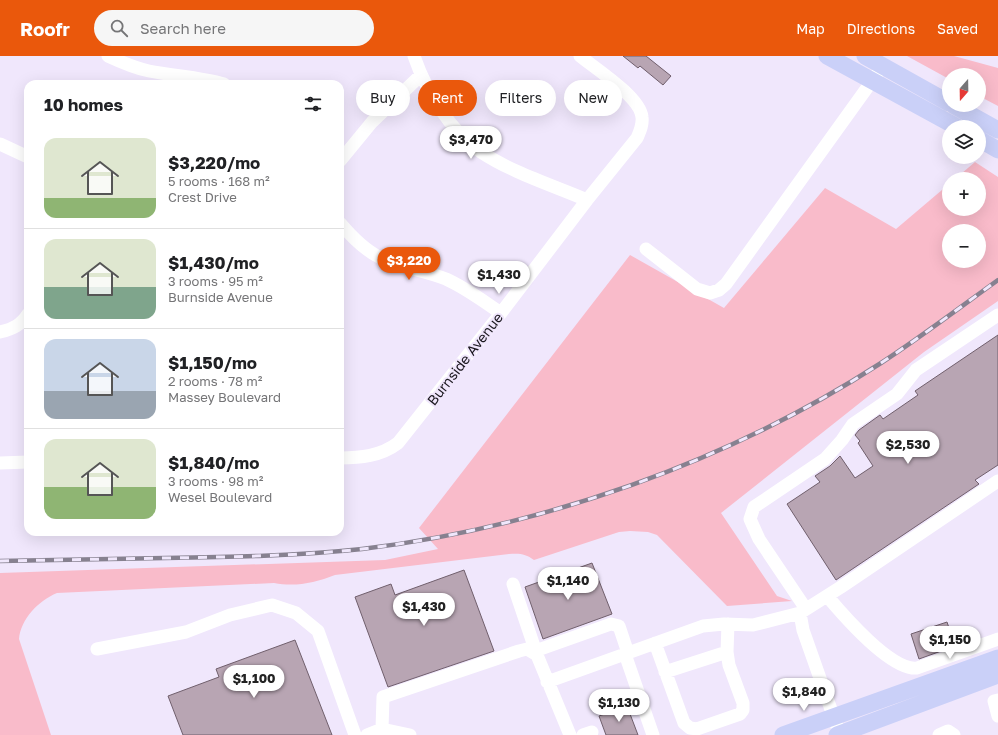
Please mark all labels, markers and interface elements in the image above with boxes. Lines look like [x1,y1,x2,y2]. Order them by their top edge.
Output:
search box [94,10,374,46]
text: Roofr [20,17,70,40]
icon: search [108,17,130,39]
text: Search here [140,19,226,37]
text: Map [796,20,825,37]
text: Directions [847,20,915,37]
text: Saved [937,20,978,37]
north arrow [942,68,986,112]
map controls [942,68,986,268]
chip: Buy [356,80,410,116]
chip: Rent [418,80,477,116]
chip: Filters [485,80,556,116]
chip: New [564,80,622,116]
icon: filters [302,93,324,115]
text: 10 homes [44,94,123,115]
button: layers [942,120,986,164]
pin: $3,470 [438,126,504,160]
text: $3,470 [449,131,493,147]
text: $3,220/mo [168,152,260,173]
icon: home [76,154,124,202]
button: + [942,172,986,216]
text: 5 rooms · 168 m² [168,173,270,189]
text: Crest Drive [168,189,237,205]
button: − [942,224,986,268]
pin: $3,220 [376,247,442,281]
text: $1,430/mo [168,252,259,273]
text: $3,220 [386,252,432,268]
icon: home [76,255,124,303]
pin: $1,430 [466,261,532,295]
text: $1,430 [477,266,521,282]
text: 3 rooms · 95 m² [168,273,263,289]
text: Burnside Avenue [168,289,273,305]
street label: Burnside Avenue [423,309,506,408]
text: $1,150/mo [168,352,257,373]
icon: home [76,355,124,403]
text: 2 rooms · 78 m² [168,373,262,389]
text: Massey Boulevard [168,389,281,405]
pin: $2,530 [875,431,941,465]
text: $2,530 [885,436,931,452]
text: $1,840/mo [168,452,259,473]
icon: home [76,455,124,503]
text: 3 rooms · 98 m² [168,473,263,489]
text: Wesel Boulevard [168,489,272,505]
pin: $1,140 [535,567,601,601]
text: $1,140 [547,572,589,588]
pin: $1,430 [391,593,457,627]
text: $1,430 [402,598,446,614]
pin: $1,150 [917,626,983,660]
text: $1,150 [929,631,971,647]
pin: $1,100 [221,665,287,699]
text: $1,100 [232,670,276,686]
pin: $1,840 [771,678,837,712]
text: $1,840 [782,683,826,699]
pin: $1,130 [586,689,652,723]
text: $1,130 [598,694,640,710]

